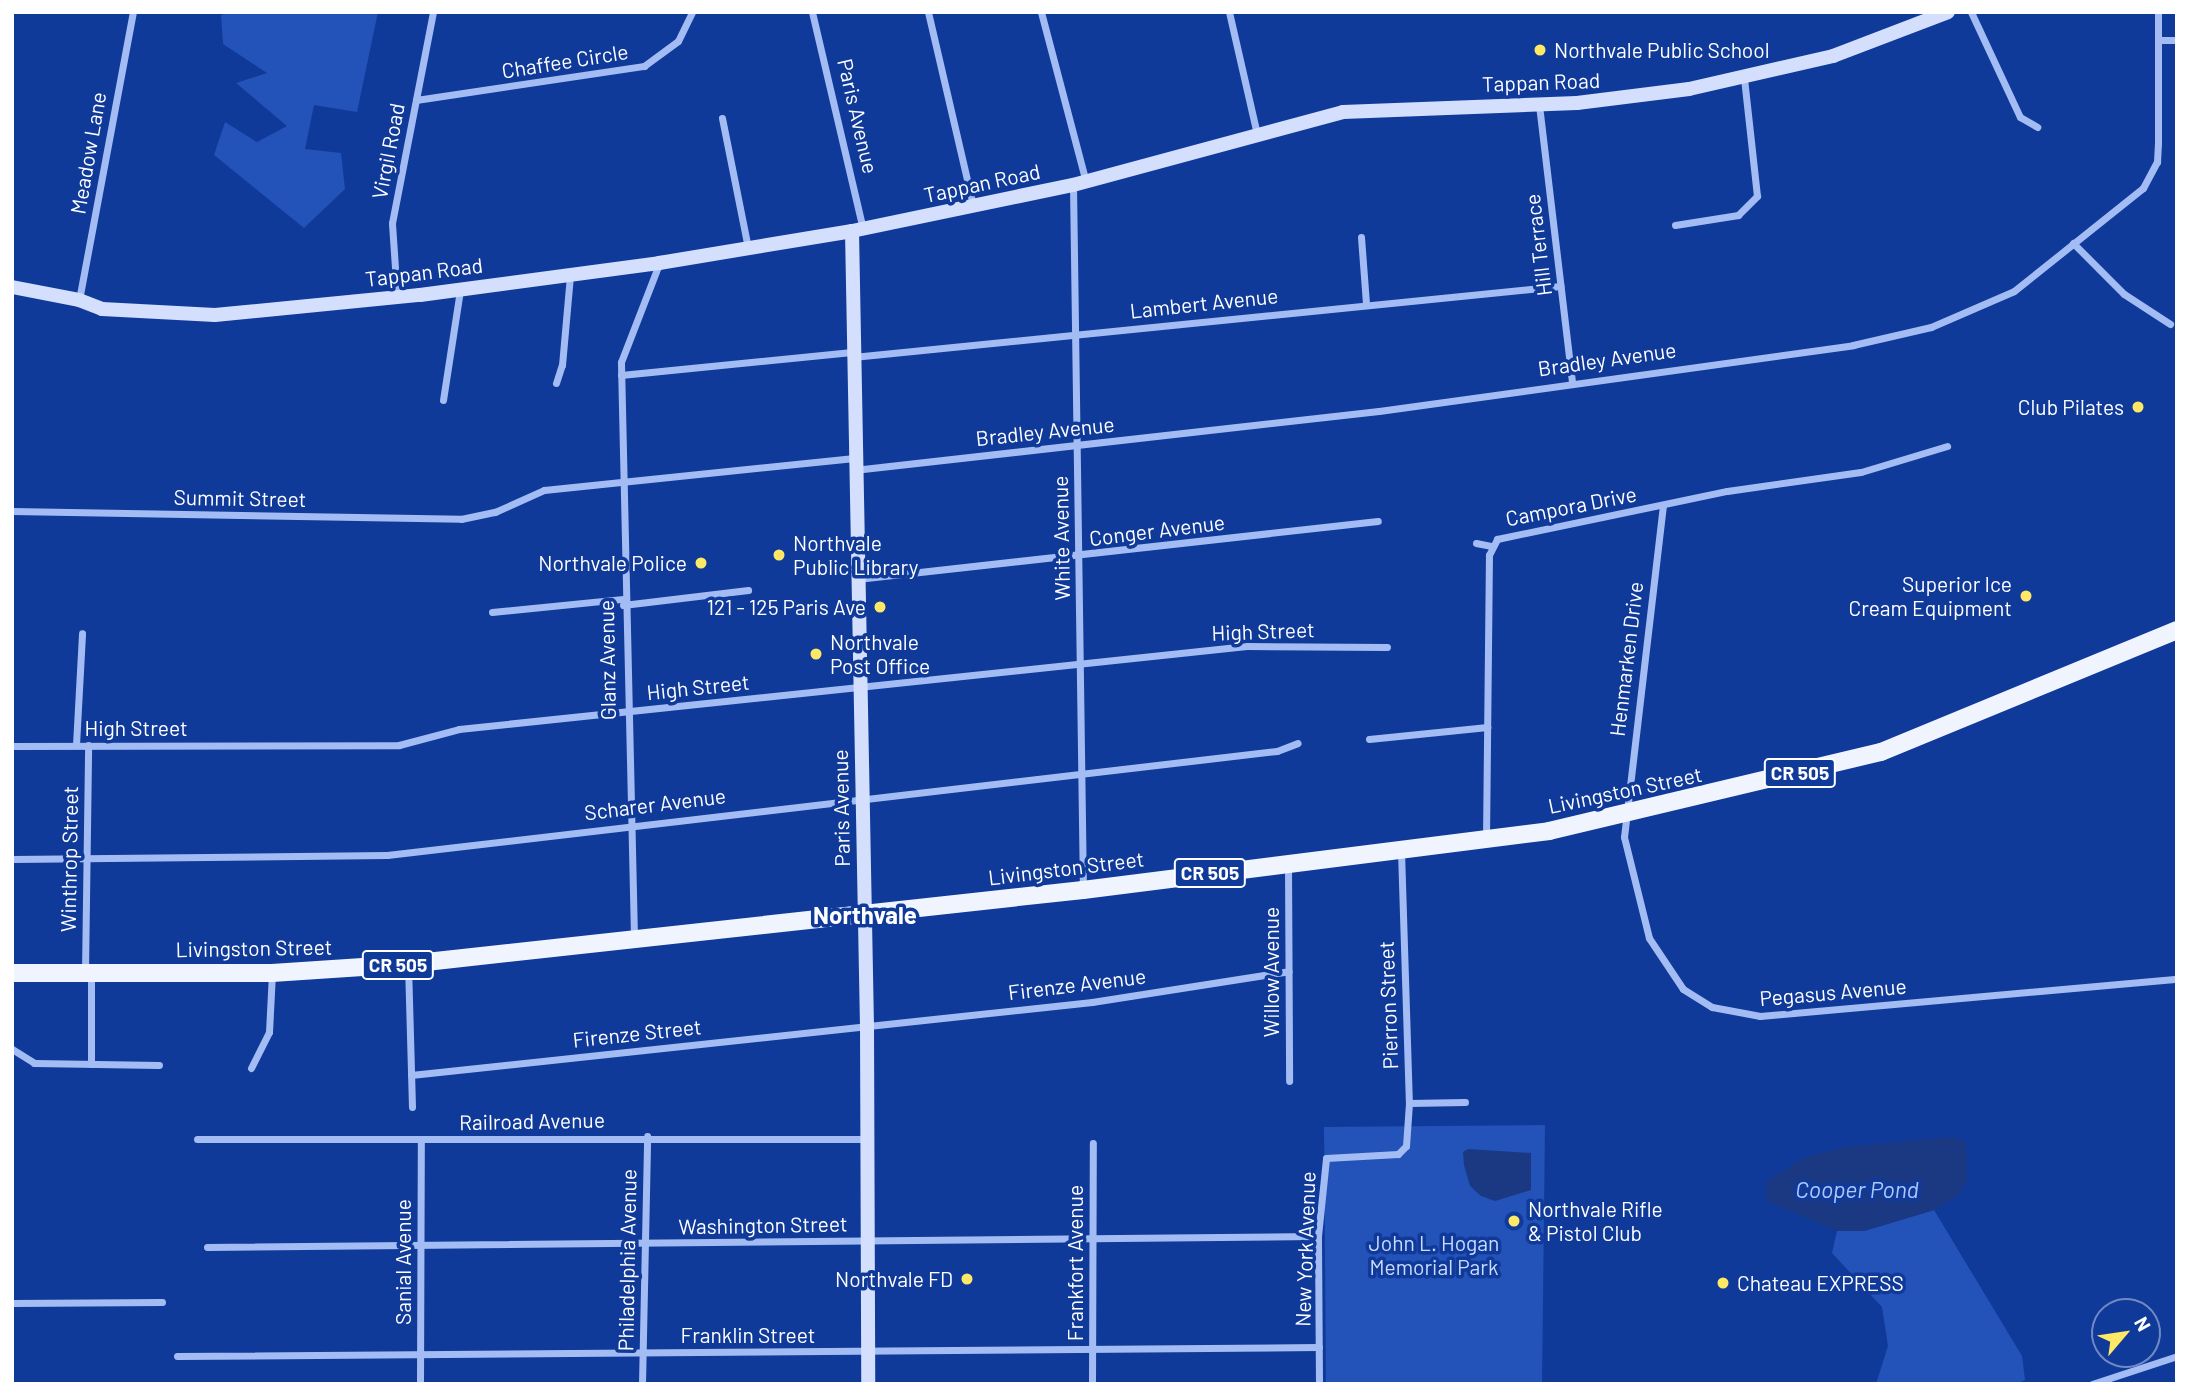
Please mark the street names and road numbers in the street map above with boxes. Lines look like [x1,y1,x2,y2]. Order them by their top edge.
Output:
street label: Chaffee Circle [500,39,630,83]
street label: Paris Avenue [833,56,883,176]
street label: Tappan Road [1481,67,1601,97]
street label: Meadow Lane [65,90,111,216]
street label: Virgil Road [366,101,410,201]
street label: Tappan Road [922,158,1042,208]
street label: Hill Terrace [1519,193,1557,297]
street label: Tappan Road [364,252,484,292]
street label: Lambert Avenue [1129,283,1279,323]
street label: Bradley Avenue [1536,337,1678,381]
street label: Bradley Avenue [974,411,1116,451]
street label: White Avenue [1047,476,1075,600]
street label: Campora Drive [1503,481,1639,531]
street label: Summit Street [173,484,307,512]
street label: Conger Avenue [1088,509,1226,551]
street label: Henmarken Drive [1604,580,1648,738]
street label: Glanz Avenue [593,600,621,720]
street label: High Street [1211,617,1315,645]
street label: High Street [645,669,751,705]
street label: High Street [84,715,188,741]
street label: Paris Avenue [827,749,855,867]
road number: CR 505 [1763,758,1837,788]
street label: Livingston Street [1546,761,1704,819]
street label: Scharer Avenue [583,783,727,825]
street label: Winthrop Street [55,786,83,932]
street label: Livingston Street [987,846,1145,890]
road number: CR 505 [1173,858,1247,888]
street label: Willow Avenue [1258,907,1284,1037]
street label: Livingston Street [175,934,333,962]
street label: Pierron Street [1373,940,1403,1070]
road number: CR 505 [361,950,435,981]
street label: Firenze Avenue [1007,963,1147,1005]
street label: Pegasus Avenue [1758,973,1908,1011]
street label: Firenze Street [571,1014,703,1052]
street label: Railroad Avenue [459,1107,605,1135]
street label: Philadelphia Avenue [613,1169,641,1351]
street label: New York Avenue [1290,1171,1320,1327]
street label: Frankfort Avenue [1062,1185,1088,1341]
street label: Sanial Avenue [390,1199,416,1325]
street label: Washington Street [678,1211,848,1239]
street label: Franklin Street [681,1322,815,1348]

